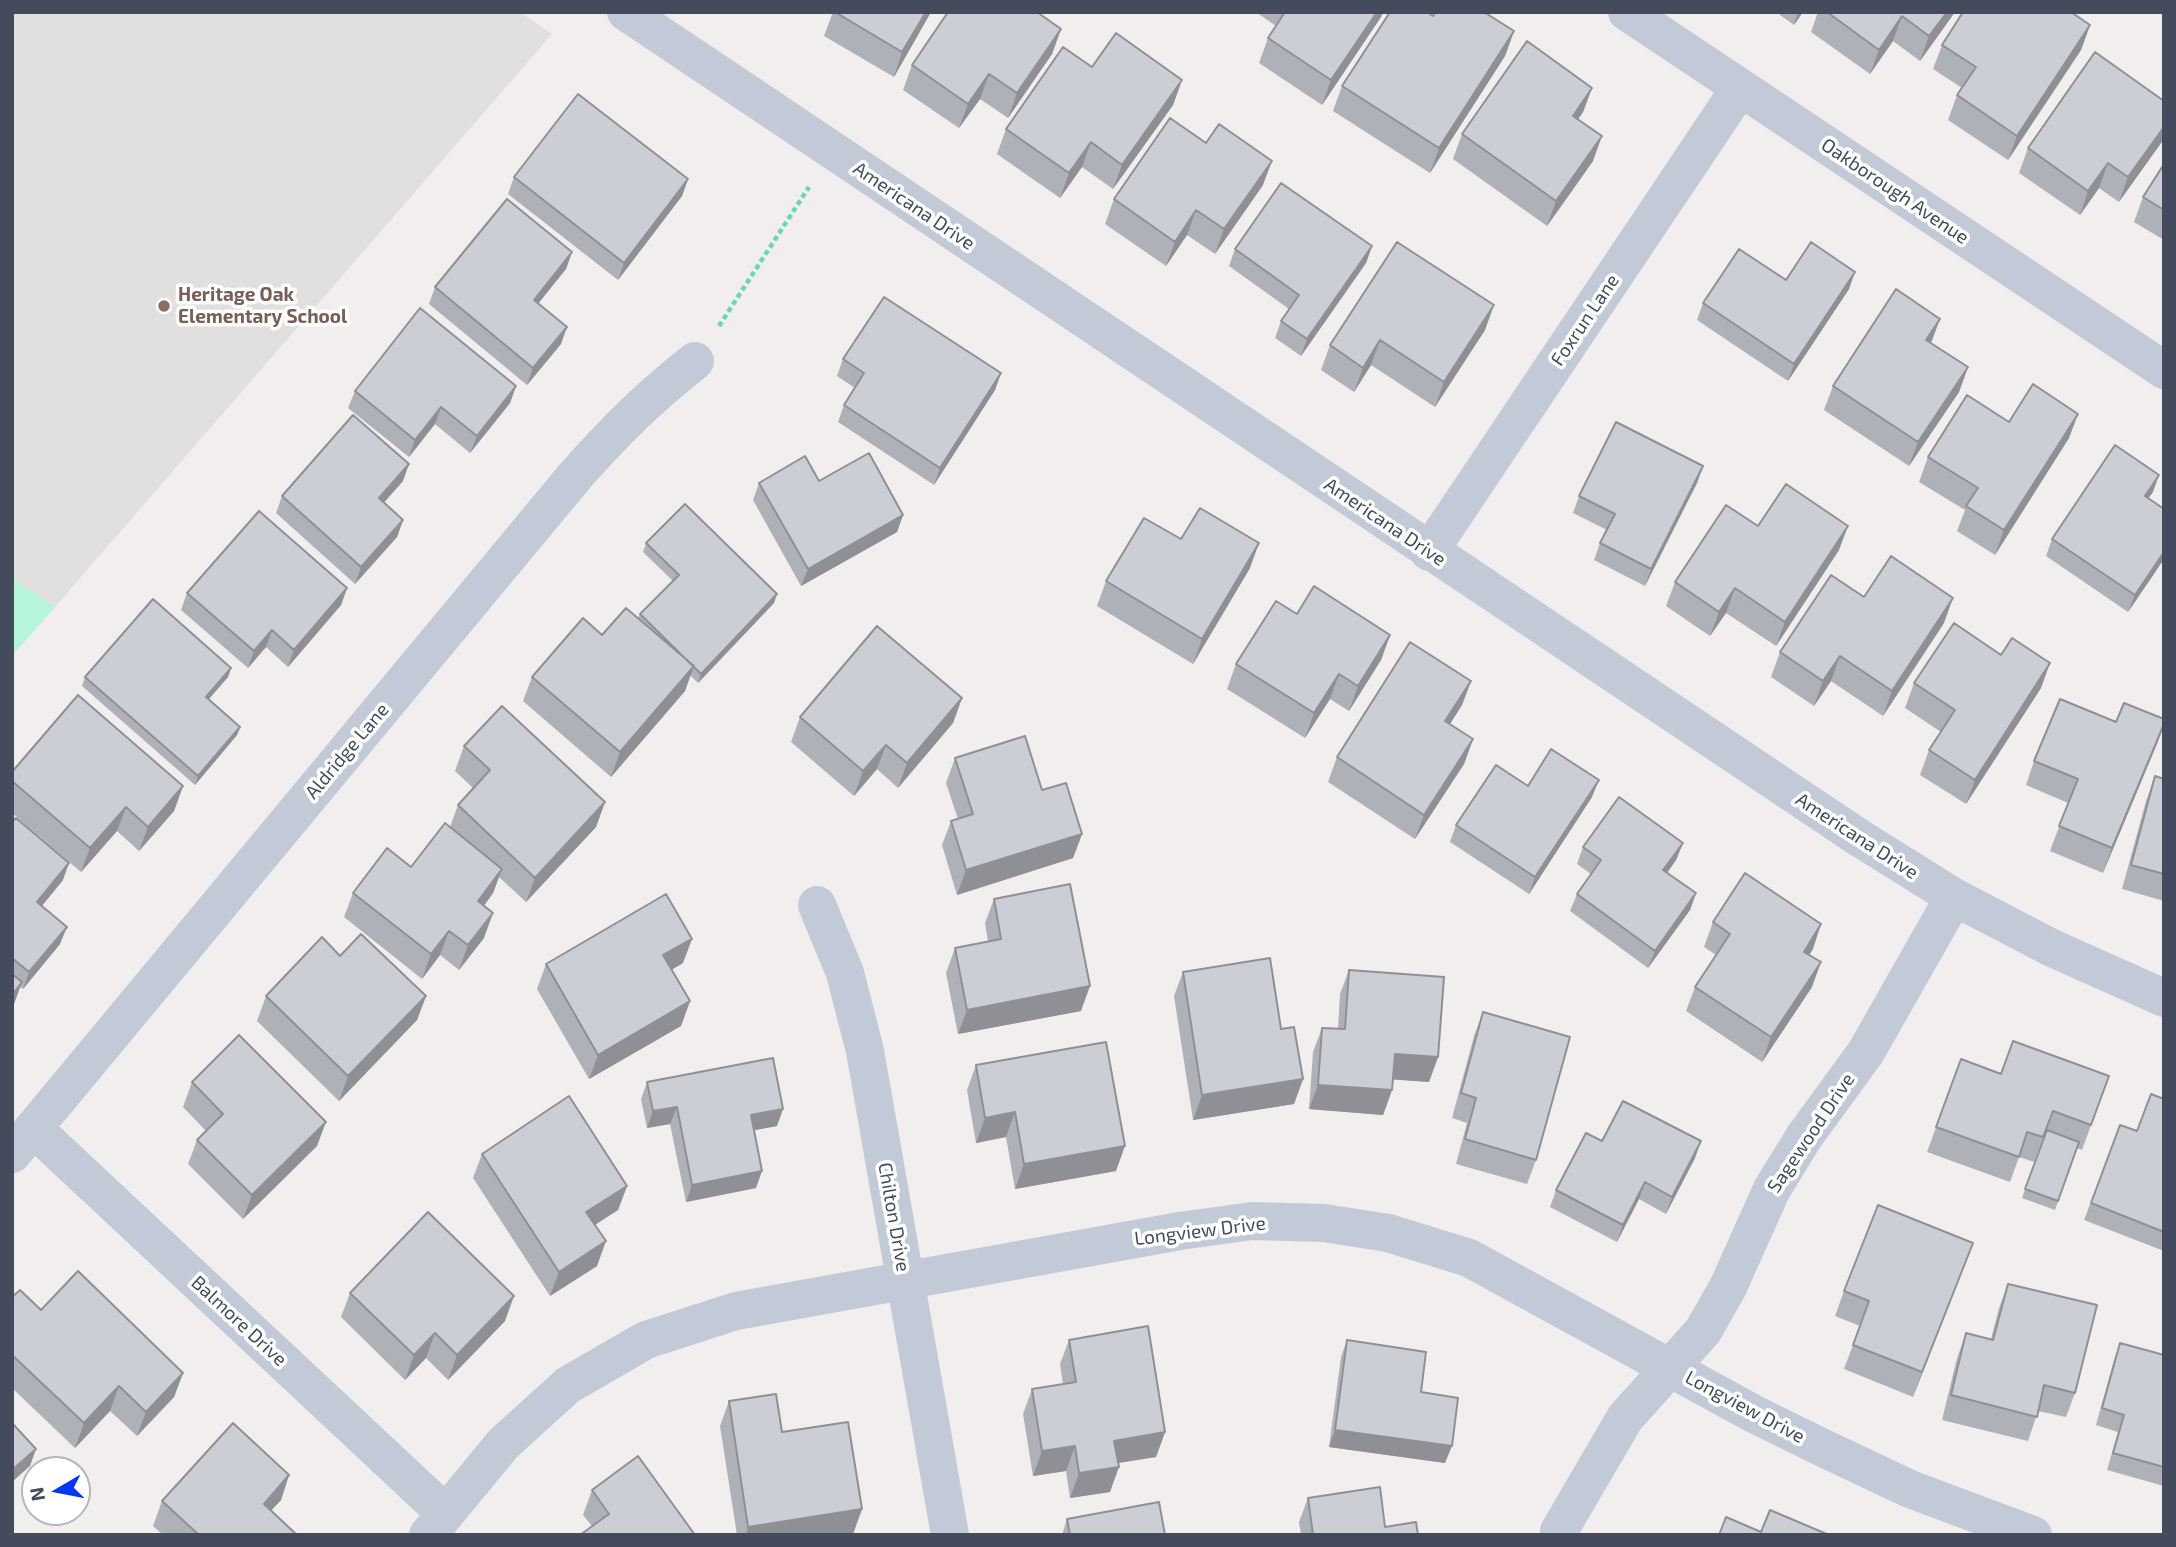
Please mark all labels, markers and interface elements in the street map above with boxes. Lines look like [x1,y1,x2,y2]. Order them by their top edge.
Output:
street label: Oakborough Avenue [1817,133,1973,249]
street label: Americana Drive [849,157,979,255]
street label: Foxrun Lane [1546,270,1624,370]
place label: Heritage Oak Elementary School [178,284,347,328]
marker: Heritage Oak Elementary School [156,298,172,314]
street label: Americana Drive [1320,473,1450,571]
street label: Aldridge Lane [300,698,394,804]
street label: Americana Drive [1791,788,1923,884]
street label: Sagewood Drive [1763,1069,1859,1197]
street label: Chilton Drive [873,1161,915,1273]
street label: Longview Drive [1133,1212,1267,1250]
street label: Balmore Drive [187,1271,291,1371]
street label: Longview Drive [1681,1366,1809,1448]
north arrow [21,1456,91,1526]
text: N [24,1486,49,1503]

